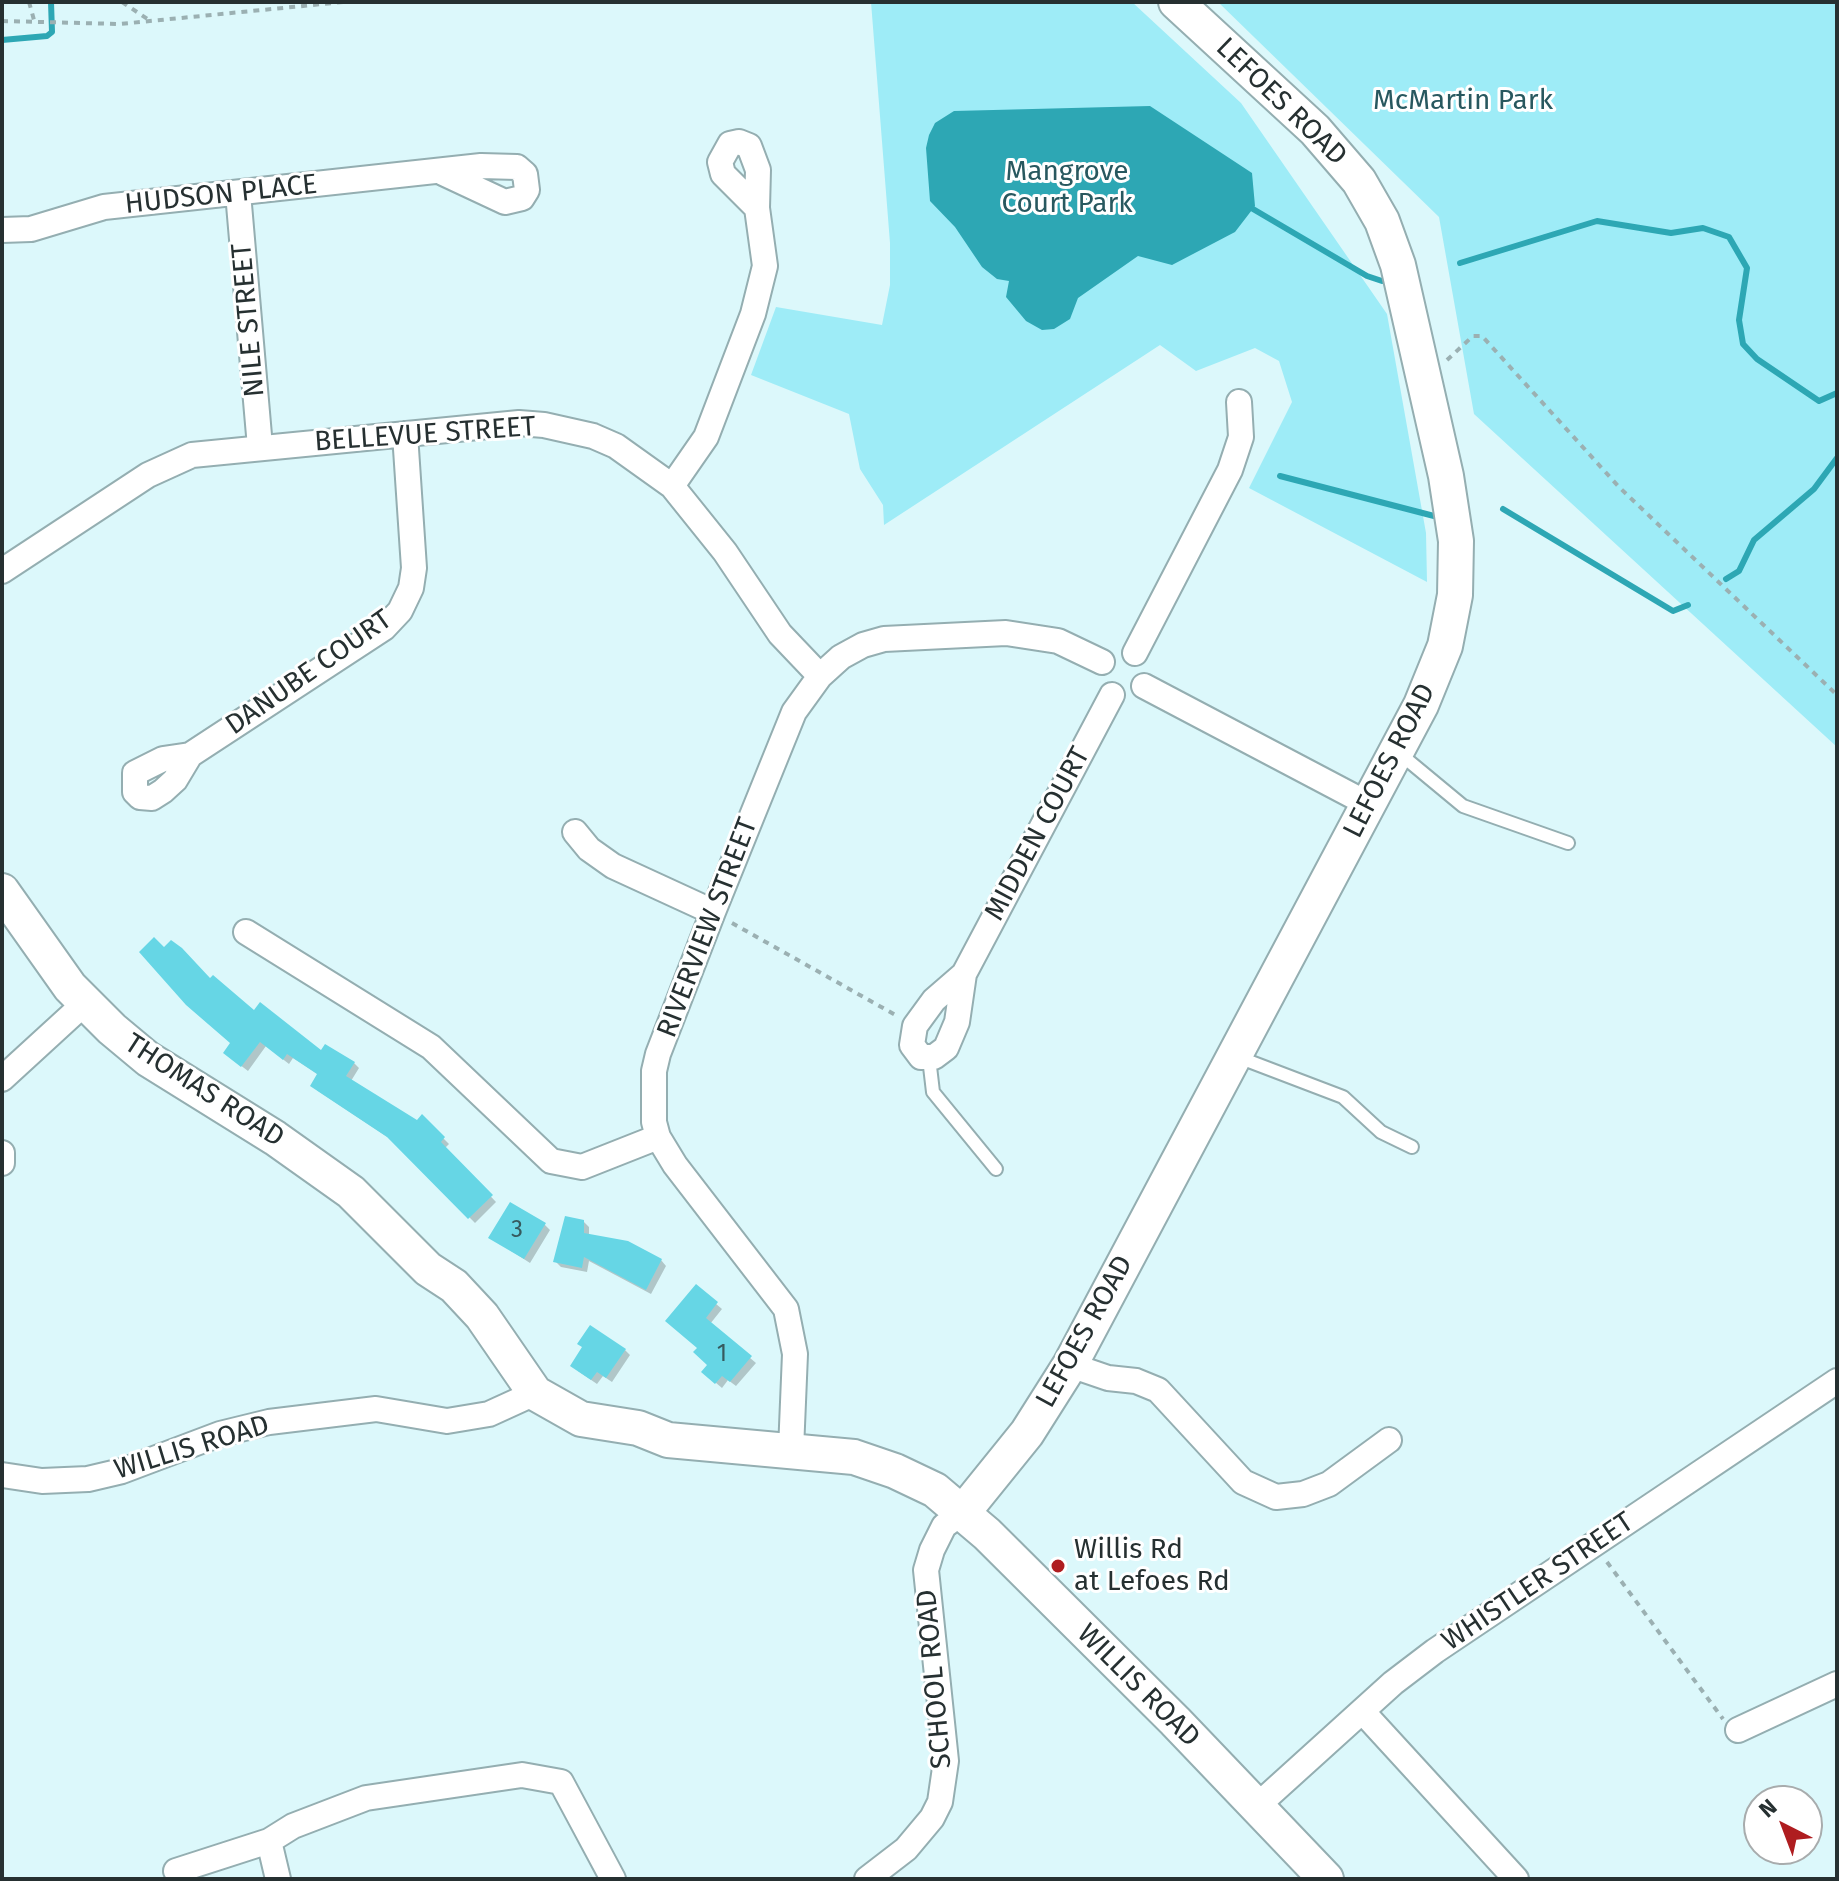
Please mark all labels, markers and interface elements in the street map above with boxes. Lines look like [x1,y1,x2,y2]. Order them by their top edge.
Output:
street label: LEFOES ROAD [1209,31,1353,173]
park label: McMartin Park [1373,84,1553,118]
park label: Mangrove Court Park [1001,155,1133,221]
street label: HUDSON PLACE [123,168,319,222]
street label: NILE STREET [226,242,272,398]
street label: BELLEVUE STREET [313,411,537,459]
street label: DANUBE COURT [220,603,398,743]
street label: LEFOES ROAD [1337,678,1443,844]
street label: MIDDEN COURT [978,742,1098,926]
street label: RIVERVIEW STREET [651,814,765,1042]
street label: THOMAS ROAD [118,1027,290,1155]
house number: 3 [511,1216,523,1244]
street label: LEFOES ROAD [1029,1250,1141,1414]
house number: 1 [717,1340,727,1368]
street label: WILLIS ROAD [111,1409,273,1487]
street label: WHISTLER STREET [1436,1506,1640,1658]
place label: Willis Rd at Lefoes Rd [1074,1533,1230,1599]
marker: Willis Rd at Lefoes Rd [1049,1557,1067,1575]
street label: SCHOOL ROAD [910,1588,960,1770]
street label: WILLIS ROAD [1070,1618,1206,1754]
north arrow [1743,1785,1823,1865]
text: N [1753,1793,1782,1823]

